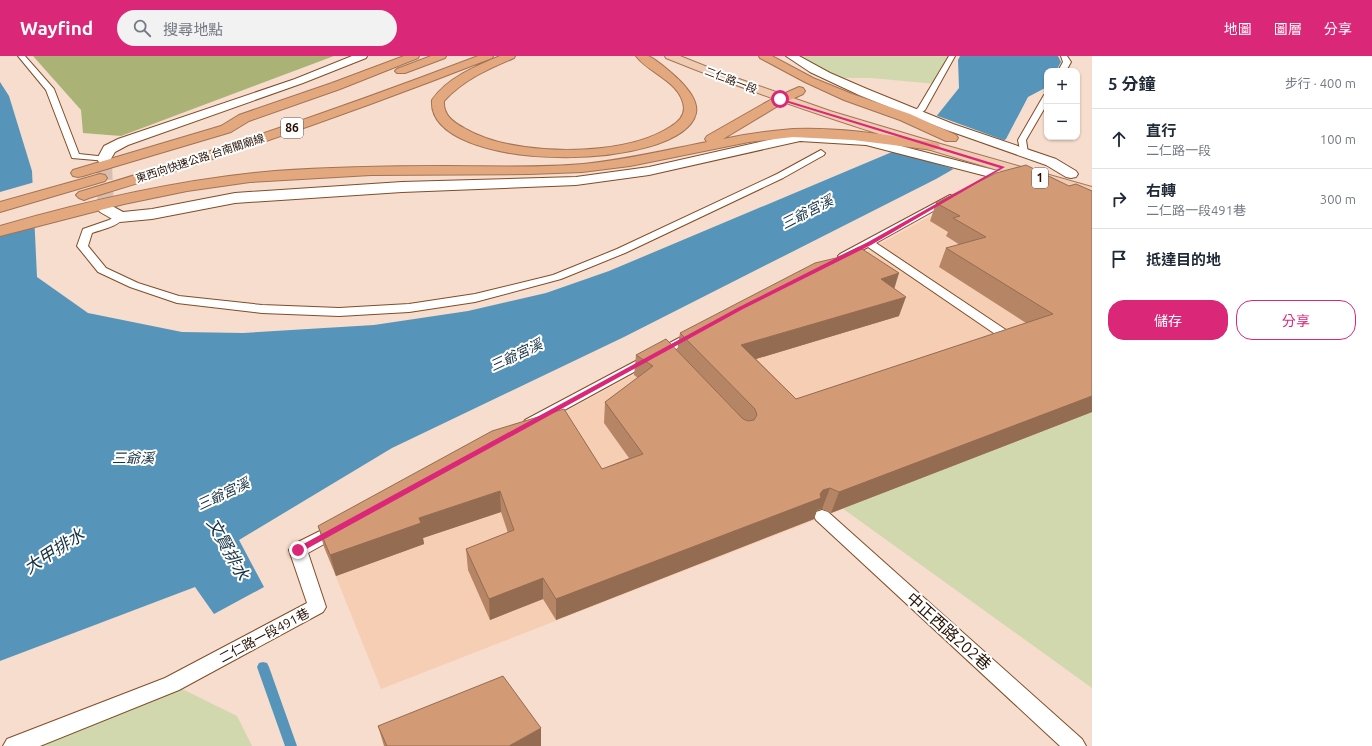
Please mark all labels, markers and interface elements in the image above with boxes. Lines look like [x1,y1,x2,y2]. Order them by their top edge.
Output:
search box [117,10,397,46]
text: Wayfind [20,17,93,39]
icon: search [131,17,153,39]
text: 搜尋地點 [163,21,223,38]
text: 地圖 [1224,21,1252,37]
text: 圖層 [1274,21,1302,37]
text: 分享 [1324,21,1352,37]
street label: 二仁路一段 [703,65,759,95]
map controls [1044,68,1080,140]
button: + [1044,68,1080,104]
text: 5 分鐘 [1108,74,1156,93]
text: 步行 · 400 m [1285,76,1356,90]
route start [771,90,789,108]
button: − [1044,104,1080,140]
road number: 86 [281,118,303,138]
text: 直行 [1146,122,1176,139]
icon: ahead [1108,128,1130,150]
street label: 東西向快速公路 台南關廟線 [134,132,266,184]
text: 100 m [1320,132,1356,146]
text: 二仁路一段 [1146,143,1211,157]
road number: 1 [1032,168,1048,188]
text: 右轉 [1146,182,1176,199]
icon: right [1108,188,1130,210]
water label: 三爺宮溪 [778,191,837,232]
text: 300 m [1320,192,1356,206]
text: 二仁路一段491巷 [1146,203,1246,217]
icon: arrive [1108,248,1130,270]
text: 抵達目的地 [1146,251,1221,268]
button: 儲存 [1108,300,1228,340]
button: 分享 [1236,300,1356,340]
water label: 三爺宮溪 [487,335,547,374]
water label: 三爺溪 [112,450,156,466]
water label: 三爺宮溪 [194,474,254,513]
water label: 文賢排水 [204,514,254,584]
water label: 大甲排水 [20,524,88,577]
route end [289,541,307,559]
street label: 中正西路202巷 [903,588,995,674]
street label: 二仁路一段491巷 [217,605,311,665]

